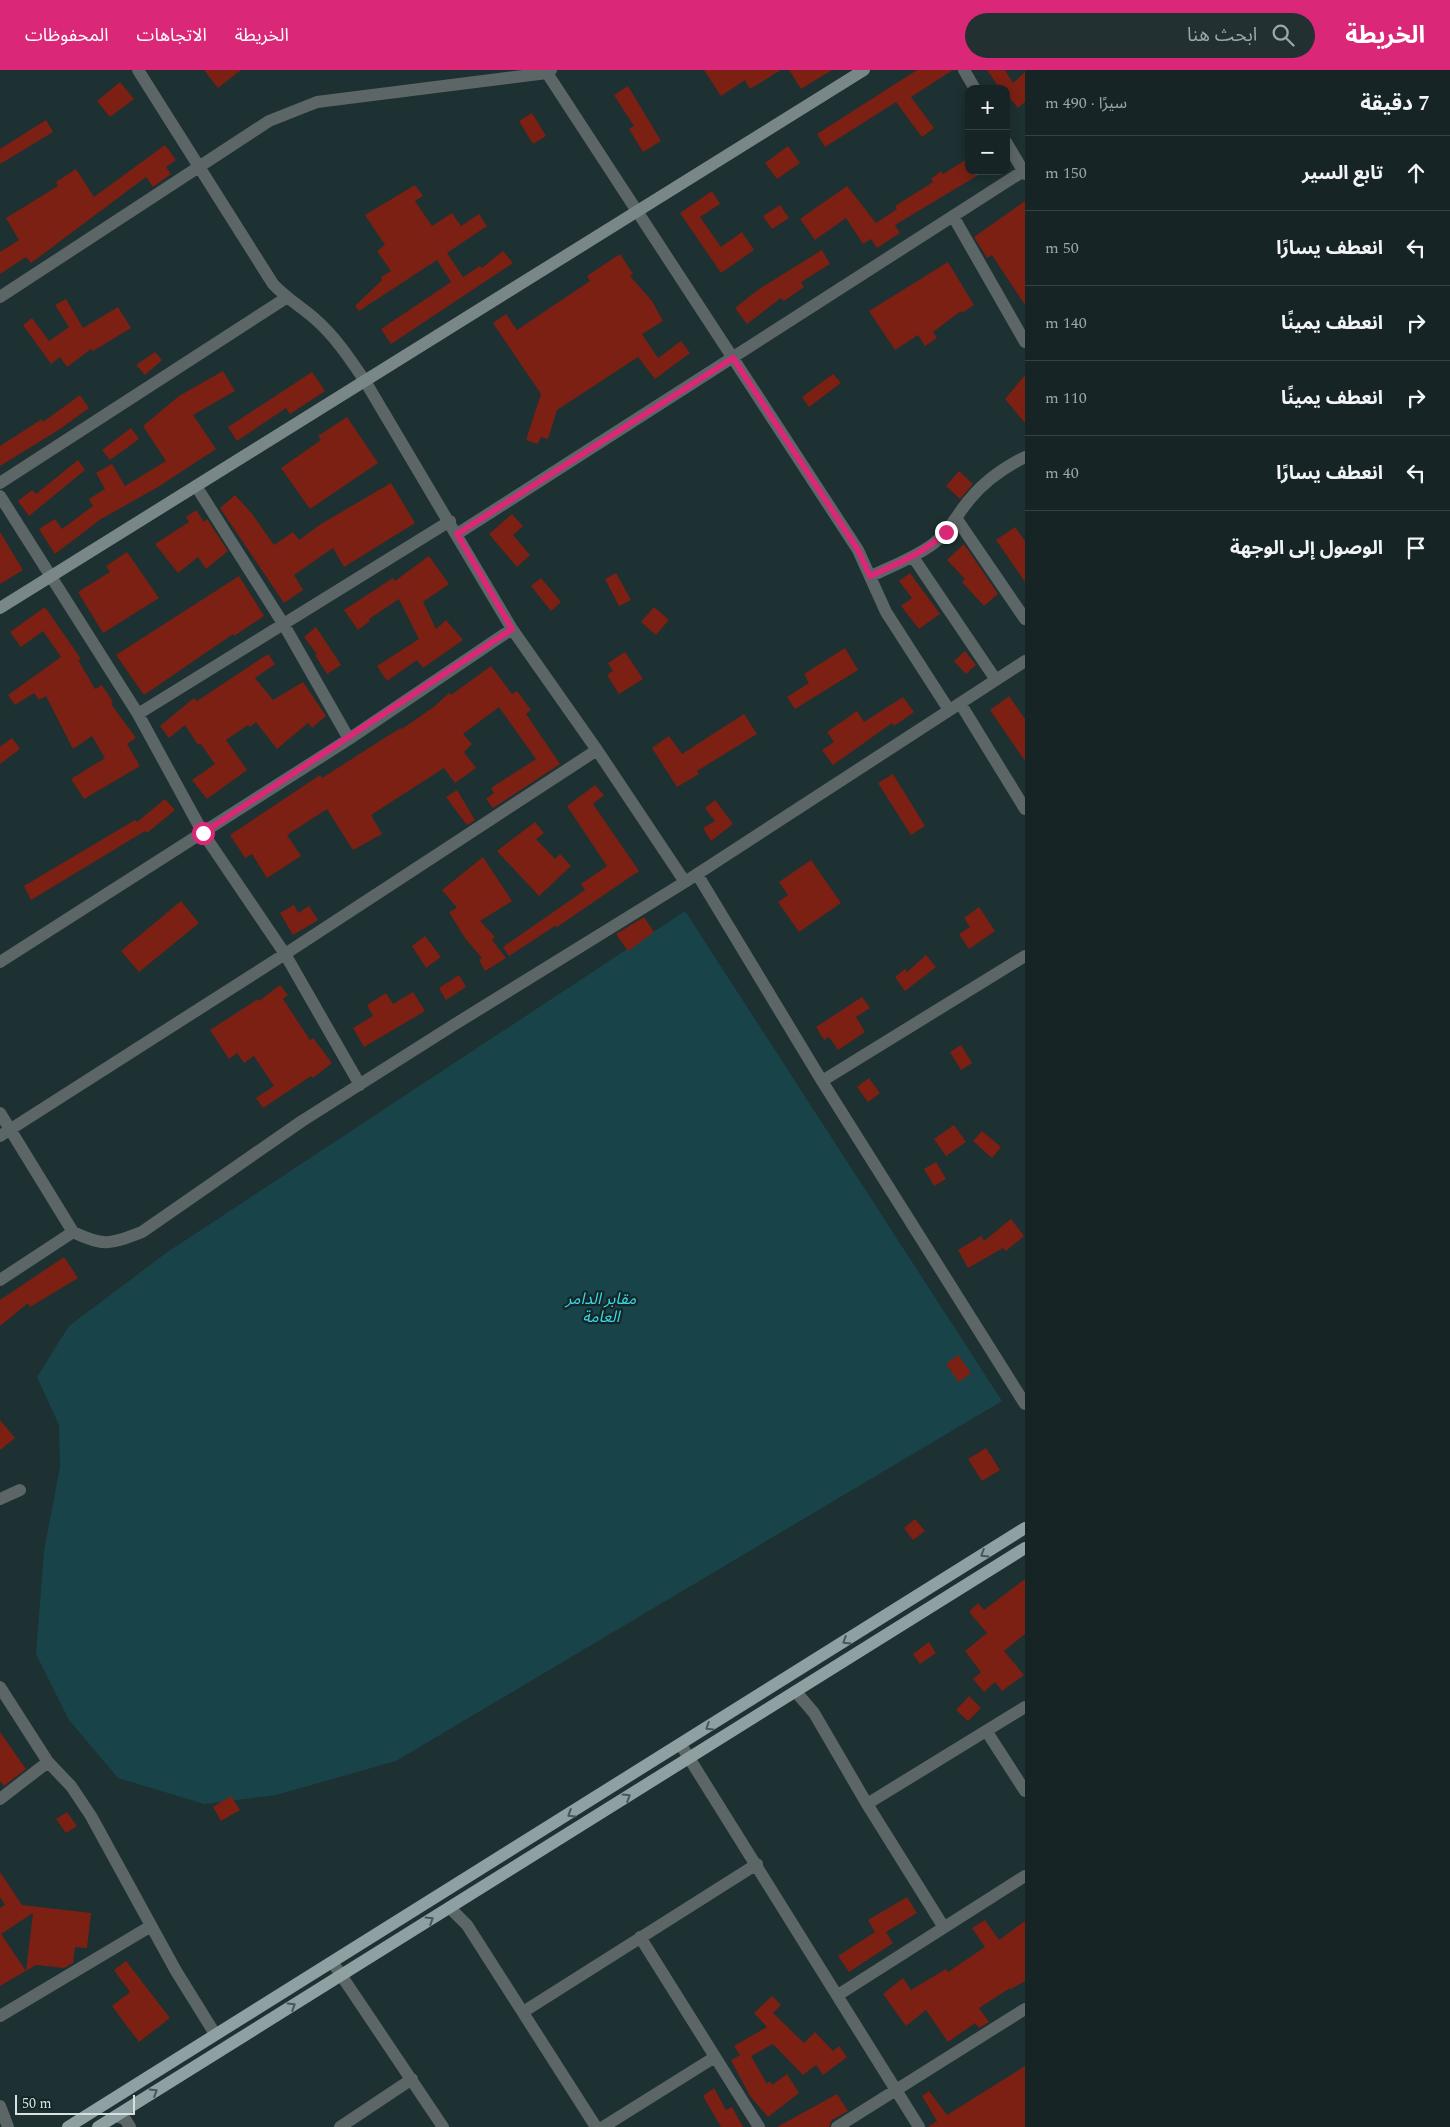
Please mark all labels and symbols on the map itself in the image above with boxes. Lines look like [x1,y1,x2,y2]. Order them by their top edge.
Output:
route end [935,521,958,544]
route start [192,822,215,845]
park label: مقابر الدامر العامة [564,1287,637,1329]
one-way arrow [980,1547,989,1557]
one-way arrow [843,1634,852,1644]
one-way arrow [705,1721,714,1731]
one-way arrow [622,1793,631,1803]
one-way arrow [568,1807,577,1817]
one-way arrow [425,1917,434,1926]
one-way arrow [287,2002,296,2012]
one-way arrow [149,2088,158,2098]
scale bar [15,2092,135,2115]

